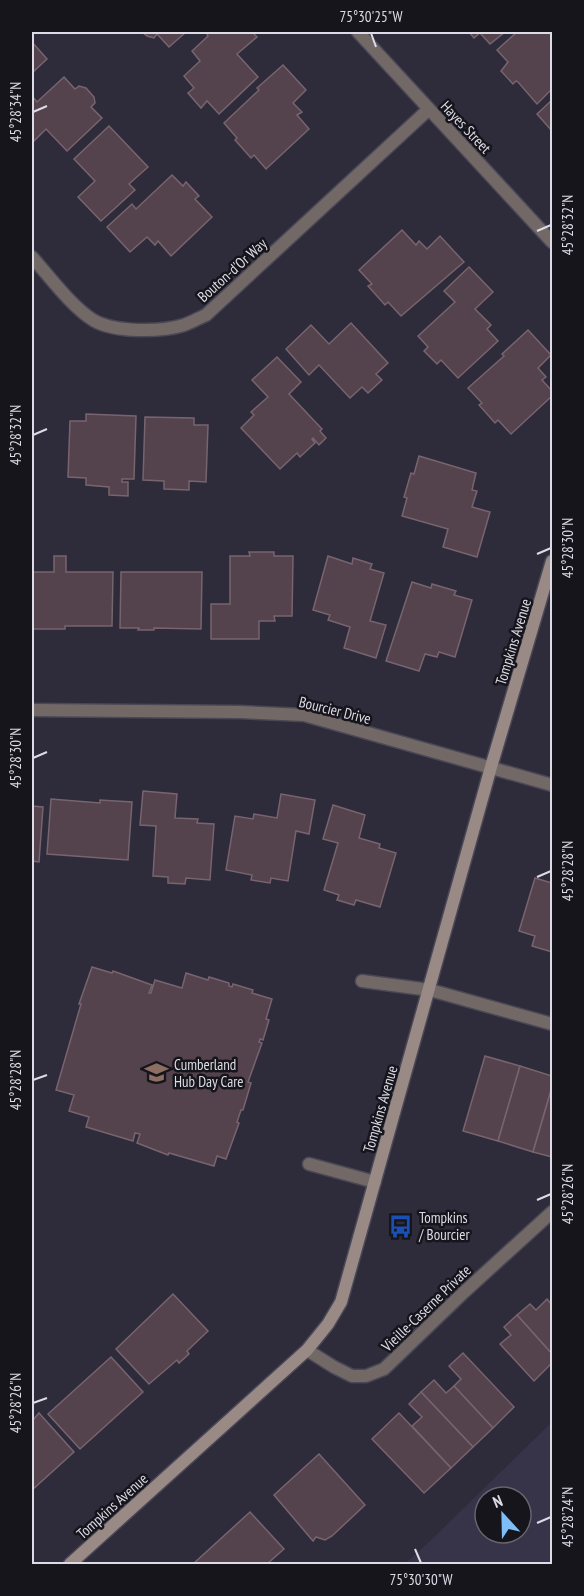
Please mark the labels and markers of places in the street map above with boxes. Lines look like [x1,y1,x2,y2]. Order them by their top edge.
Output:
place label: Cumberland Hub Day Care [174,1055,243,1091]
school or university icon: Cumberland Hub Day Care [143,1060,169,1086]
place label: Tompkins / Bourcier [418,1208,471,1244]
bus stop icon: Tompkins / Bourcier [388,1213,414,1239]

